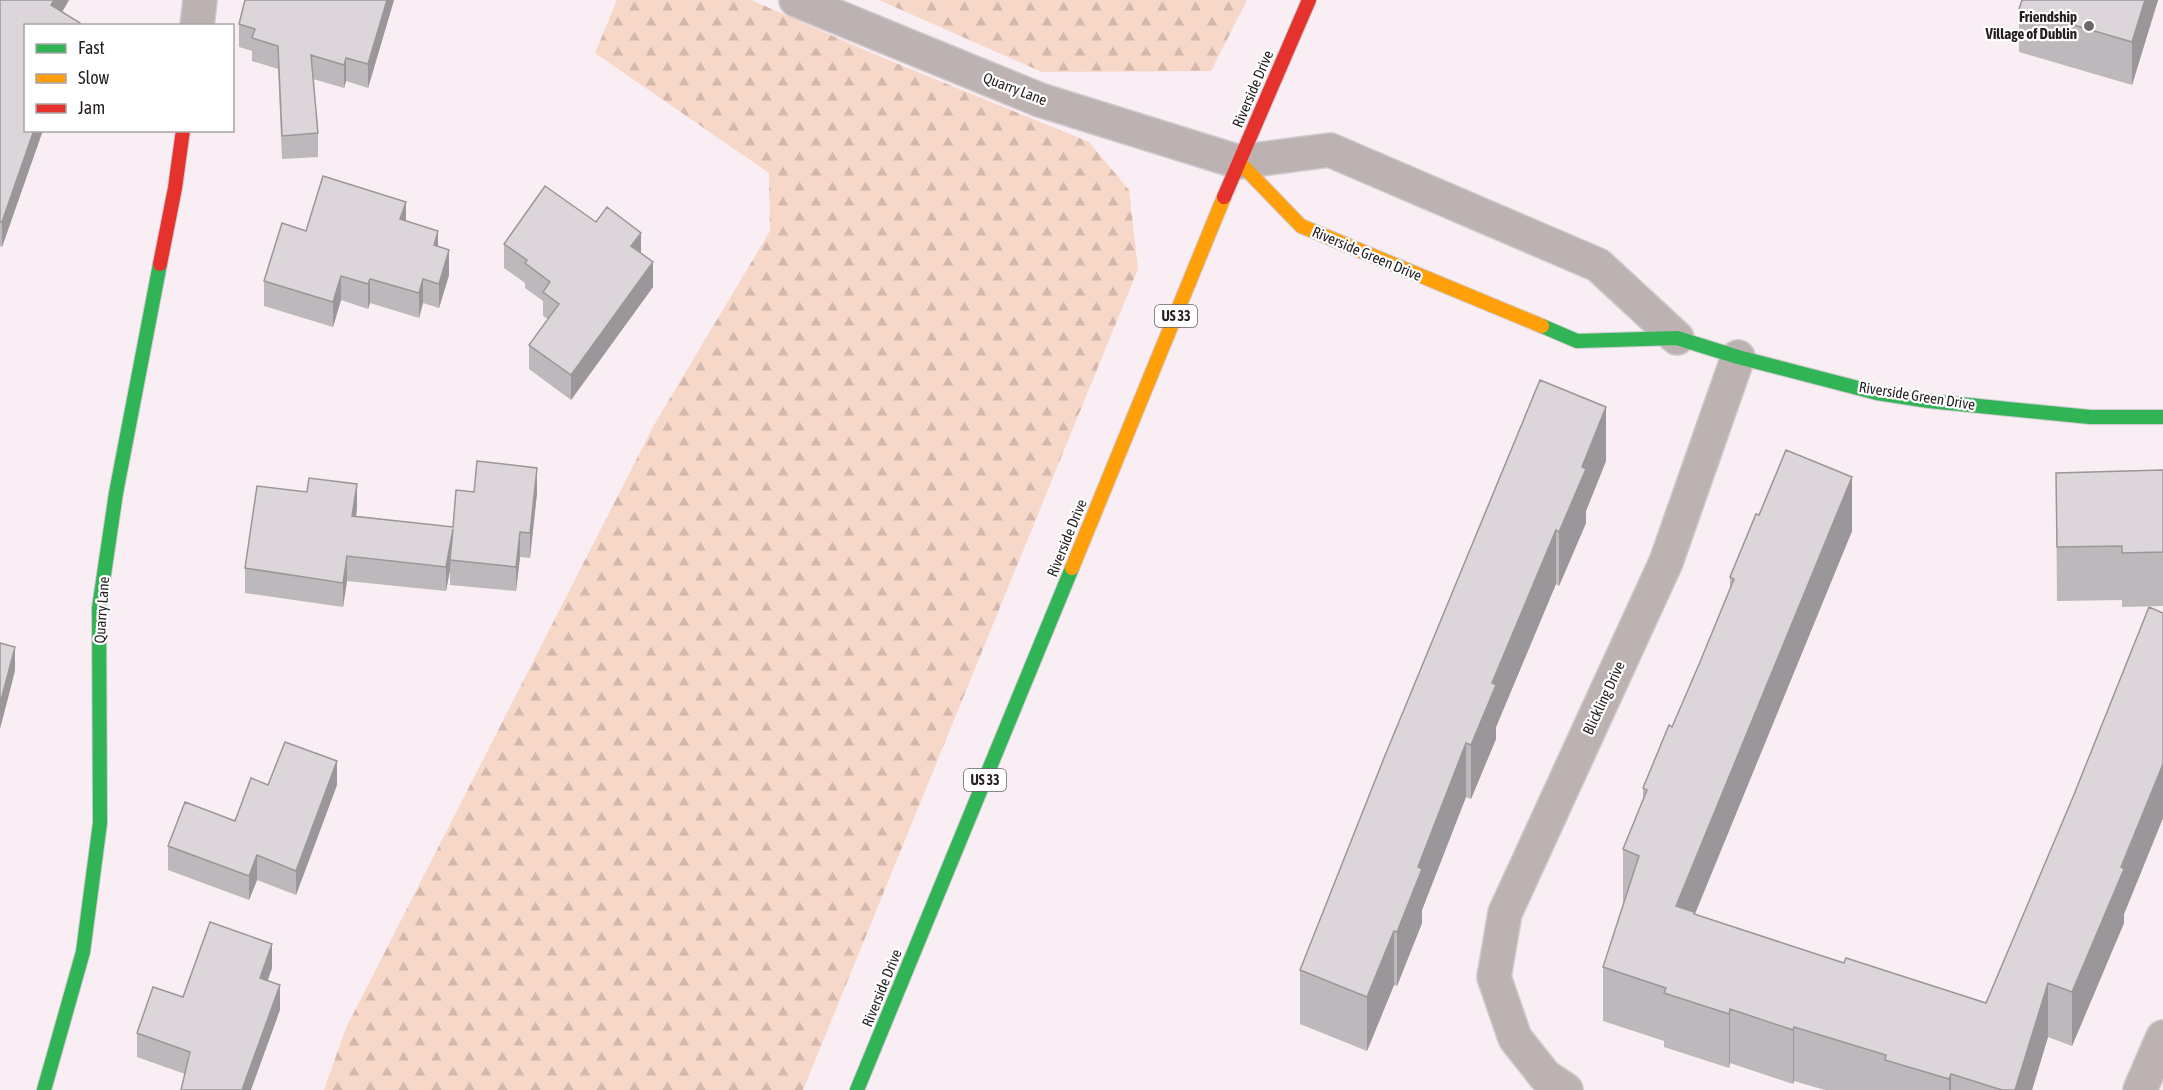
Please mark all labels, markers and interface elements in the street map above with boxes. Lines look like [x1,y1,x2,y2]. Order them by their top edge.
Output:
place label: Friendship Village of Dublin [1985,8,2077,42]
marker: Friendship Village of Dublin [2082,19,2096,33]
legend [24,24,234,132]
text: Fast [78,37,105,58]
street label: Riverside Drive [1229,48,1276,130]
text: Slow [78,67,109,88]
street label: Quarry Lane [981,69,1050,109]
text: Jam [78,97,105,118]
street label: Riverside Green Drive [1310,223,1425,284]
road number: US 33 [1155,305,1197,327]
street label: Riverside Green Drive [1858,378,1977,413]
street label: Riverside Drive [1043,496,1090,579]
street label: Quarry Lane [91,576,112,644]
street label: Blickling Drive [1579,658,1628,737]
road number: US 33 [964,769,1006,791]
street label: Riverside Drive [858,946,905,1029]

